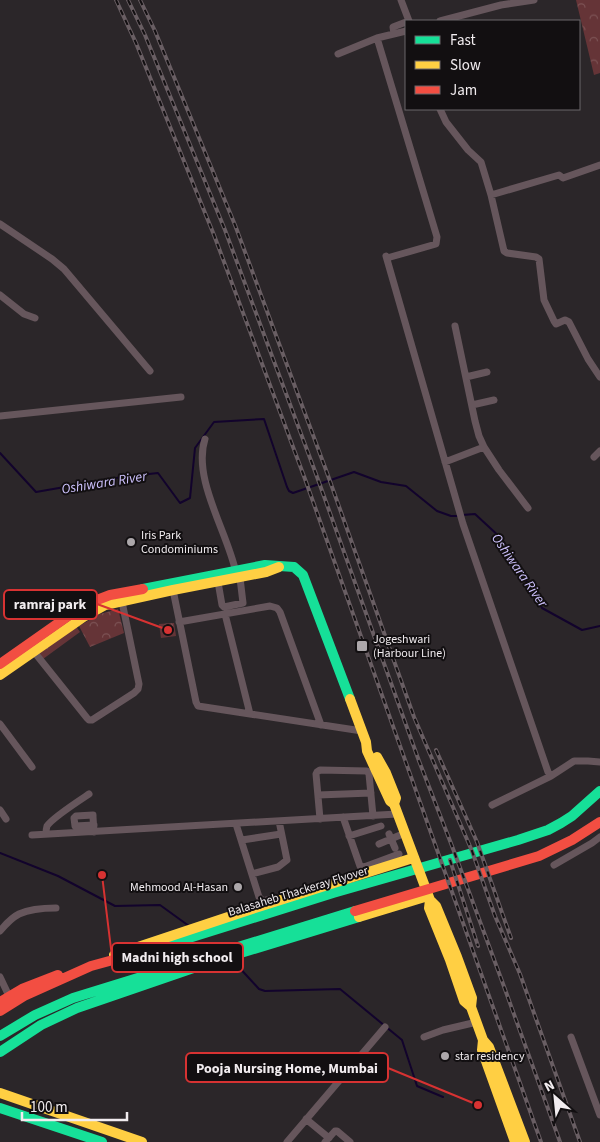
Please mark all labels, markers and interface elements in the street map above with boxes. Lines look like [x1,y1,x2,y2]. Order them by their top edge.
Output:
legend [405,20,580,110]
text: Fast [450,30,476,51]
text: Slow [450,55,481,76]
text: Jam [450,80,477,101]
water label: Oshiwara River [60,466,150,500]
place label: Iris Park Condominiums [141,527,218,558]
water label: Oshiwara River [486,530,553,613]
marker: Iris Park Condominiums [125,536,137,548]
callout: ramraj park [4,590,97,619]
text: ramraj park [14,595,86,615]
place label: Jogeshwari (Harbour Line) [373,631,446,662]
marker: Jogeshwari (Harbour Line) [355,639,369,653]
street label: Balasaheb Thackeray Flyover [226,862,371,921]
place label: Mehmood Al-Hasan [130,879,228,896]
marker: Mehmood Al-Hasan [232,881,244,893]
callout: Madni high school [112,943,243,972]
text: Madni high school [121,948,233,968]
place label: star residency [455,1048,525,1065]
marker: star residency [439,1050,451,1062]
callout: Pooja Nursing Home, Mumbai [186,1053,388,1082]
text: Pooja Nursing Home, Mumbai [196,1059,378,1079]
north arrow [530,1072,580,1122]
text: N [541,1075,558,1097]
scale bar [22,1090,128,1122]
text: 100 m [30,1097,68,1118]

